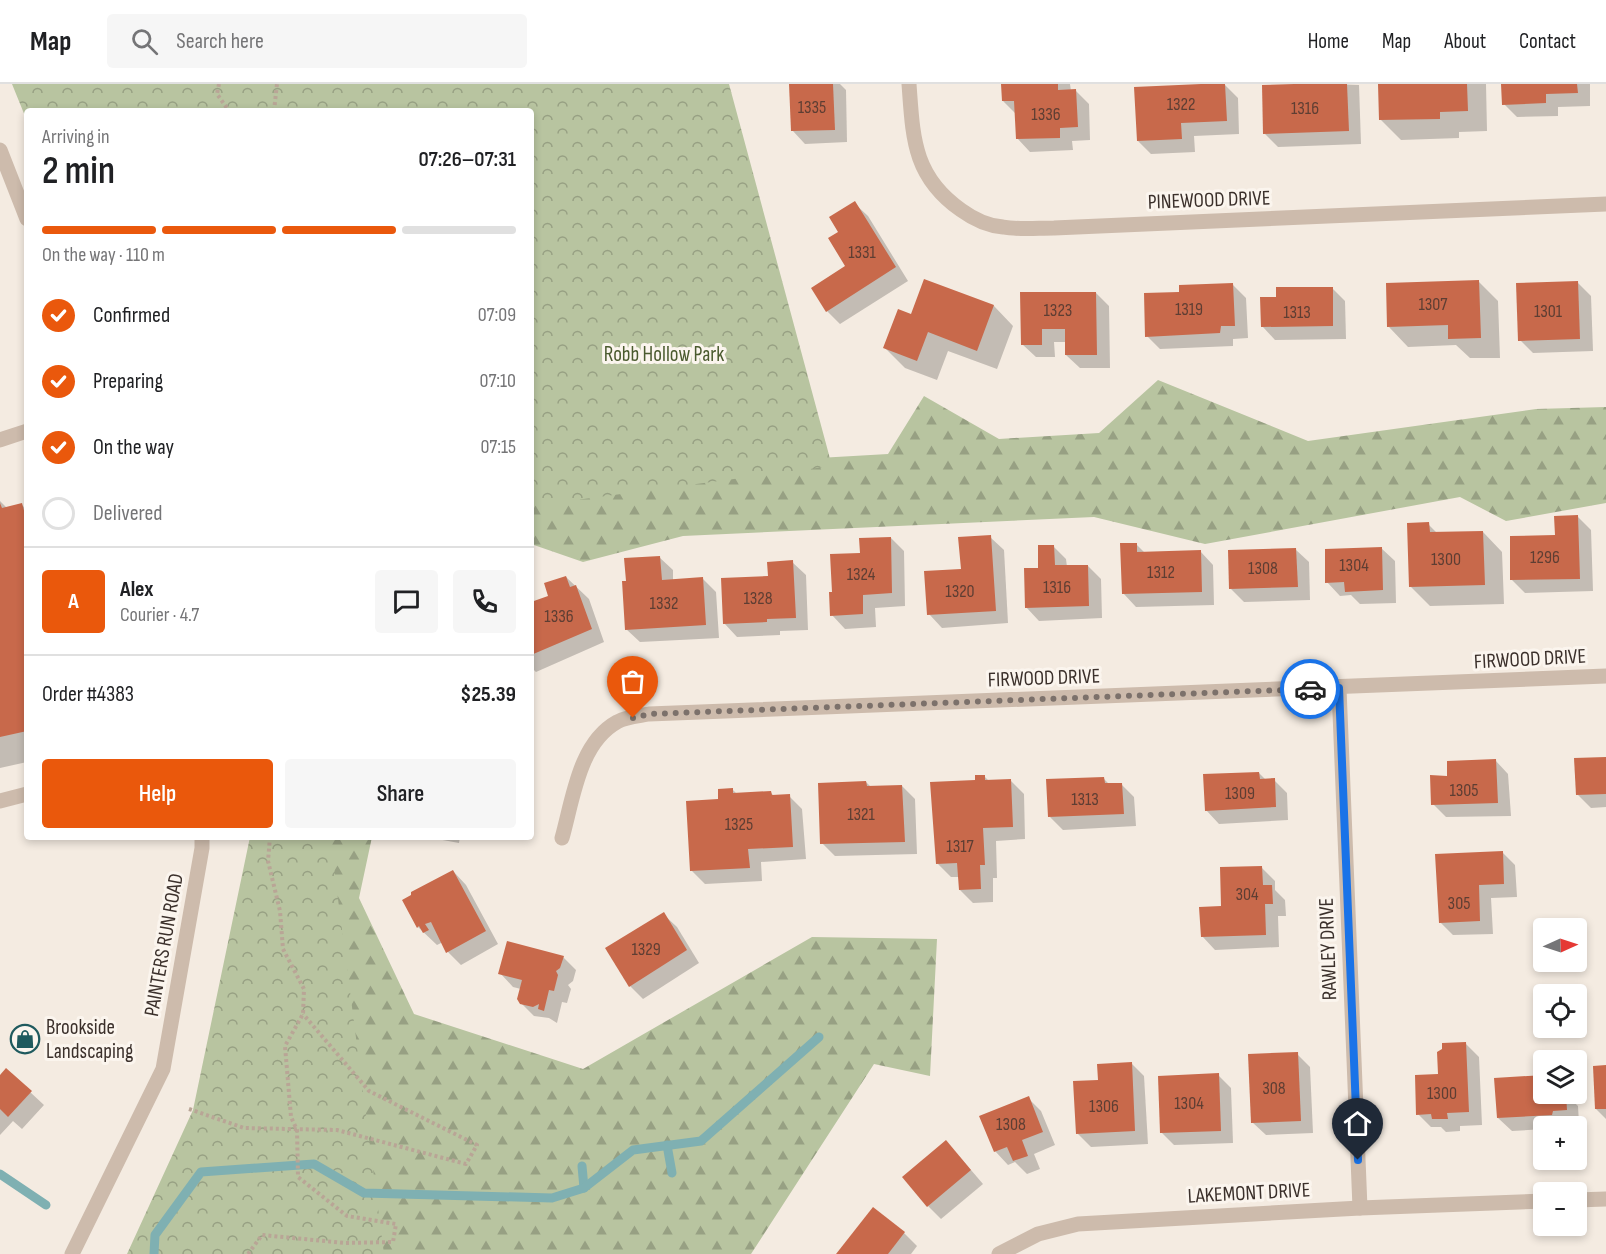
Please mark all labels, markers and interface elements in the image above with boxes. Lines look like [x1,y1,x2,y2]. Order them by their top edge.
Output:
search box [107,14,527,68]
text: Map [30,25,71,58]
icon: search [128,25,161,58]
text: Search here [176,28,264,55]
text: Home [1308,29,1349,54]
text: Map [1382,29,1411,54]
text: About [1444,29,1486,54]
text: Contact [1519,29,1576,54]
house number: 1322 [1167,94,1195,115]
house number: 1335 [798,97,826,118]
house number: 1316 [1291,98,1319,119]
house number: 1336 [1031,104,1061,125]
text: Arriving in [42,125,110,149]
text: 07:26–07:31 [418,146,516,173]
text: 2 min [42,148,115,195]
street label: PINEWOOD DRIVE [1147,185,1271,215]
house number: 1331 [848,242,877,263]
text: On the way · 110 m [42,243,165,267]
house number: 1307 [1418,294,1448,315]
icon: check [42,299,75,332]
house number: 1319 [1175,299,1203,320]
house number: 1323 [1044,300,1072,321]
house number: 1301 [1534,301,1563,322]
text: Confirmed [93,302,170,329]
house number: 1313 [1283,302,1311,323]
text: 07:09 [478,303,516,327]
park label: Robb Hollow Park [604,342,724,367]
icon: check [42,365,75,398]
text: Preparing [93,368,163,395]
text: 07:10 [480,369,516,393]
icon: check [42,431,75,464]
text: On the way [93,434,174,461]
text: 07:15 [480,435,516,459]
text: Delivered [93,500,162,527]
house number: 1296 [1530,547,1560,568]
house number: 1300 [1431,549,1461,570]
house number: 1304 [1339,555,1369,576]
house number: 1308 [1248,558,1278,579]
house number: 1312 [1147,562,1175,583]
house number: 1324 [847,564,876,585]
button: chat [375,570,438,633]
button: phone [453,570,516,633]
text: Alex [120,576,153,603]
house number: 1316 [1043,577,1071,598]
house number: 1320 [945,581,975,602]
text: A [68,588,79,615]
house number: 1328 [743,588,773,609]
house number: 1332 [650,593,678,614]
text: Courier · 4.7 [120,603,199,627]
house number: 1336 [544,606,574,627]
street label: FIRWOOD DRIVE [1473,644,1587,674]
pin [607,656,658,718]
courier [1280,659,1340,719]
street label: FIRWOOD DRIVE [987,664,1101,692]
icon: bag [616,665,649,698]
icon: car [1294,673,1327,706]
text: Order #4383 [42,681,134,708]
text: $25.39 [460,681,516,708]
button: Help [42,759,273,828]
button: Share [285,759,516,828]
house number: 1305 [1449,780,1479,801]
house number: 1309 [1225,783,1255,804]
house number: 1313 [1071,789,1099,810]
house number: 1321 [847,804,876,825]
house number: 1325 [725,814,753,835]
house number: 1317 [946,836,974,857]
street label: PAINTERS RUN ROAD [139,872,189,1018]
house number: 304 [1235,884,1259,905]
house number: 305 [1448,893,1470,914]
street label: RAWLEY DRIVE [1314,897,1342,1001]
north arrow [1533,918,1587,972]
map controls [1533,918,1587,1236]
house number: 1329 [631,939,661,960]
button: locate [1533,984,1587,1038]
place label: Brookside Landscaping [46,1015,133,1064]
shop icon: Brookside Landscaping [9,1023,41,1055]
button: layers [1533,1050,1587,1104]
house number: 308 [1262,1078,1286,1099]
house number: 1300 [1427,1083,1457,1104]
house number: 1304 [1174,1093,1204,1114]
house number: 1306 [1089,1096,1119,1117]
pin [1332,1098,1383,1160]
icon: home [1341,1107,1374,1140]
house number: 1308 [996,1114,1026,1135]
button: + [1533,1116,1587,1170]
street label: LAKEMONT DRIVE [1187,1177,1311,1209]
button: − [1533,1182,1587,1236]

